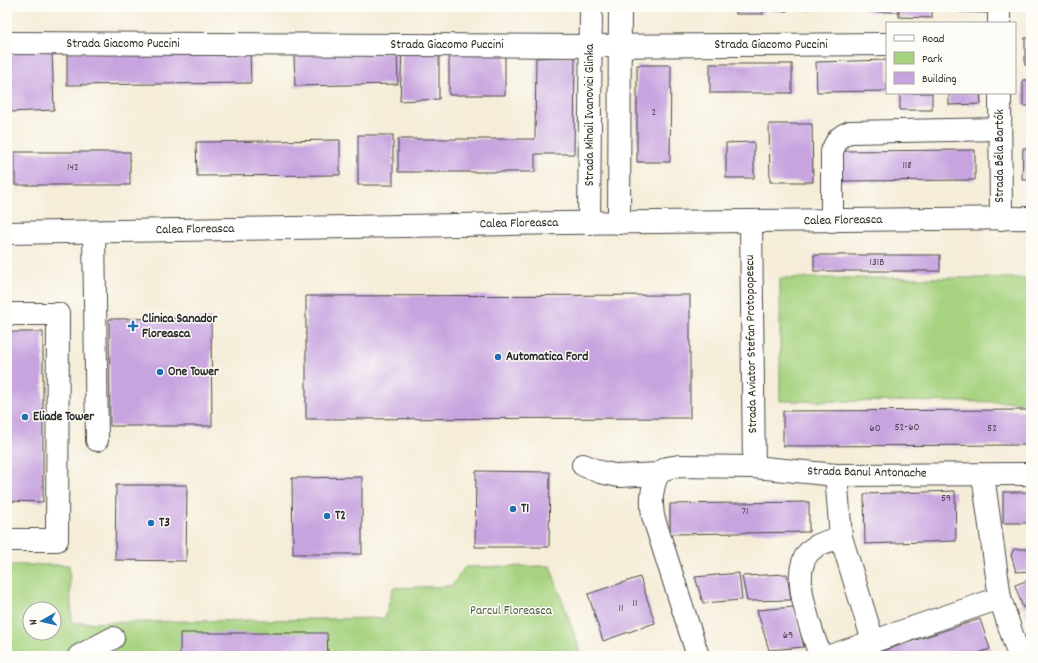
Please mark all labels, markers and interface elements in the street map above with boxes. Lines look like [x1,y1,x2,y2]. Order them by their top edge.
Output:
legend [886,22,1016,94]
text: Road [922,31,944,48]
street label: Strada Giacomo Puccini [66,35,180,54]
street label: Strada Giacomo Puccini [390,36,504,55]
street label: Strada Giacomo Puccini [714,36,828,55]
street label: Strada Mihail Ivanovici Glinka [581,43,600,186]
text: Park [922,51,943,68]
text: Building [922,71,957,88]
house number: 2 [652,105,657,121]
street label: Strada Béla Bartók [991,109,1010,203]
house number: 118 [902,158,912,174]
house number: 142 [67,160,79,176]
street label: Calea Floreasca [804,211,883,231]
street label: Calea Floreasca [480,214,559,234]
street label: Calea Floreasca [156,220,235,240]
street label: Strada Aviator Stefan Protopopescu [741,254,763,434]
house number: 131B [870,255,884,271]
place label: Clinica Sanador Floreasca [142,310,218,344]
marker: Clinica Sanador Floreasca [127,320,139,332]
place label: Automatica Ford [506,348,588,367]
marker: Automatica Ford [493,352,503,362]
place label: One Tower [168,363,220,382]
marker: One Tower [155,367,165,377]
place label: Eliade Tower [33,408,95,427]
marker: Eliade Tower [20,412,30,422]
house number: 52-60 [894,420,920,436]
house number: 60 [869,421,881,437]
house number: 52 [987,421,997,437]
street label: Strada Banul Antonache [807,462,927,484]
house number: 59 [941,491,951,507]
place label: T1 [521,500,529,519]
marker: T1 [508,504,518,514]
house number: 71 [742,504,748,520]
place label: T2 [335,507,346,526]
marker: T2 [322,511,332,521]
place label: T3 [159,514,170,533]
marker: T3 [146,518,156,528]
house number: 11 [633,596,637,612]
north arrow [22,601,62,641]
house number: 11 [619,601,623,617]
park label: Parcul Floreasca [470,602,553,621]
text: N [26,618,42,626]
house number: 69 [783,628,793,644]

